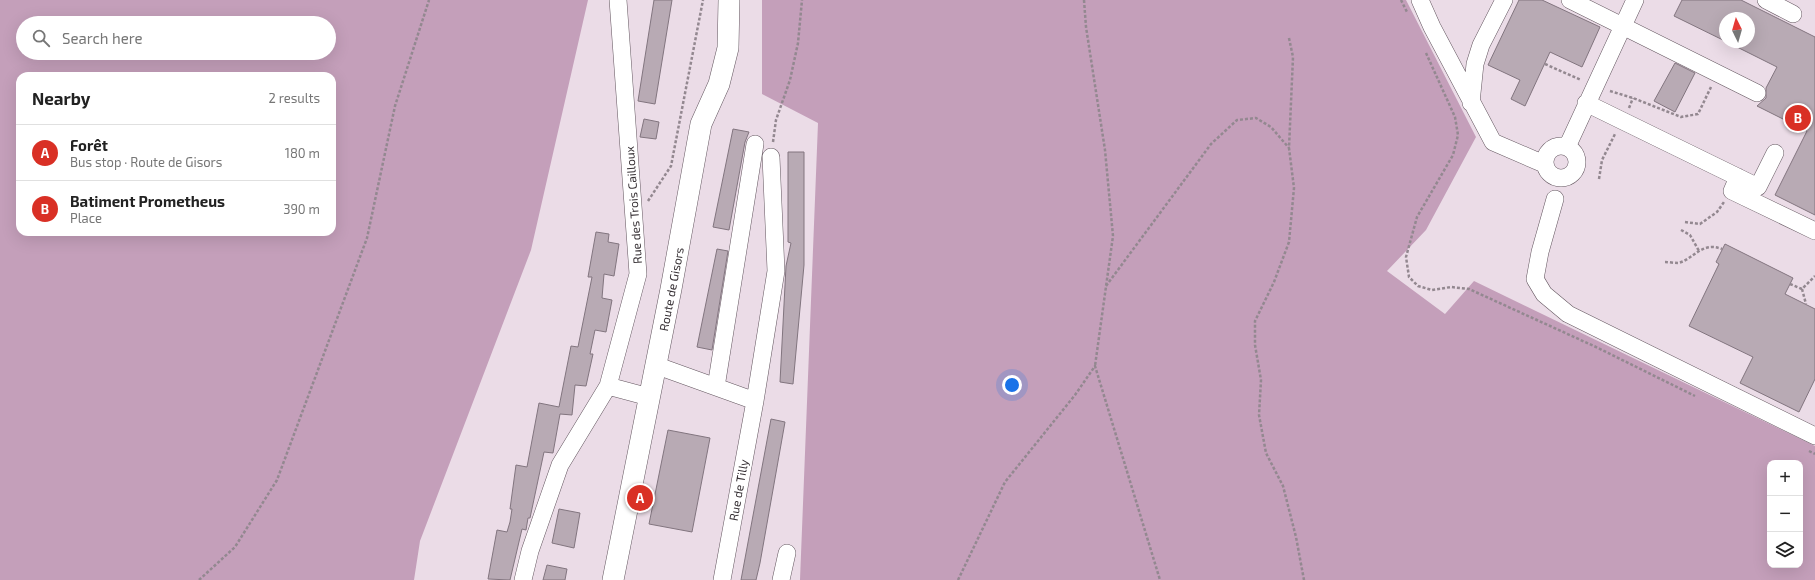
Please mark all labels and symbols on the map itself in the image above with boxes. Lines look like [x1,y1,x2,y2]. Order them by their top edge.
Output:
north arrow [1719,12,1755,48]
pin: B [1785,103,1811,133]
street label: Rue des Trois Cailloux [622,145,644,264]
street label: Route de Gisors [656,246,686,332]
your location [1002,375,1022,395]
street label: Rue de Tilly [726,457,750,522]
pin: A [627,483,653,513]

